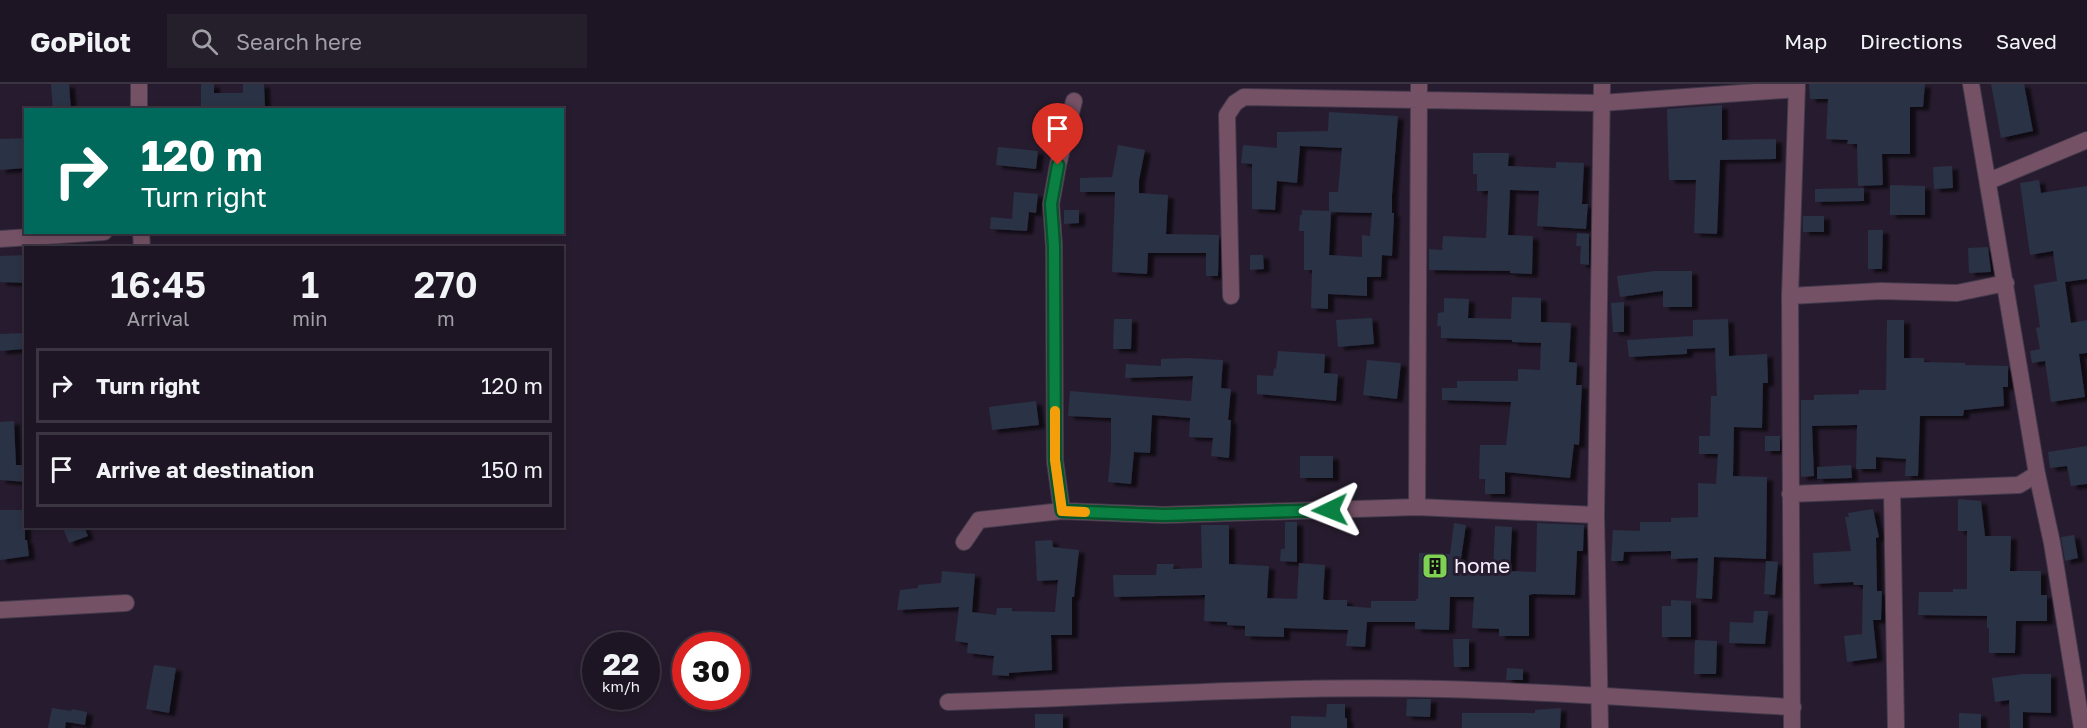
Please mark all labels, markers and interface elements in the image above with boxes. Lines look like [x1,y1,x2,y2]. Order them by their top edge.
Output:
search box [167,14,587,68]
text: GoPilot [30,25,131,58]
icon: search [188,25,221,58]
text: Search here [236,28,362,55]
text: Map [1784,28,1827,54]
text: Directions [1860,28,1963,54]
text: Saved [1996,28,2057,54]
pin [1032,103,1083,165]
icon: arrive [1041,112,1074,145]
text: 120 m [141,130,263,180]
icon: right [42,132,120,210]
text: Turn right [141,181,267,213]
text: 16:45 [110,263,206,306]
text: 1 [301,263,319,306]
text: 270 [414,263,478,306]
text: Arrival [127,306,189,330]
text: min [292,306,328,330]
text: m [437,306,455,330]
icon: right [45,369,78,402]
text: Turn right [96,372,200,399]
text: 120 m [481,372,543,399]
icon: arrive [45,453,78,486]
text: Arrive at destination [96,456,314,483]
text: 150 m [481,456,543,483]
position arrow [1298,478,1362,542]
building icon: home [1420,551,1450,581]
place label: home [1454,552,1510,578]
speed limit sign: 30 [672,632,750,710]
text: 22 [603,646,639,682]
text: km/h [602,677,640,695]

